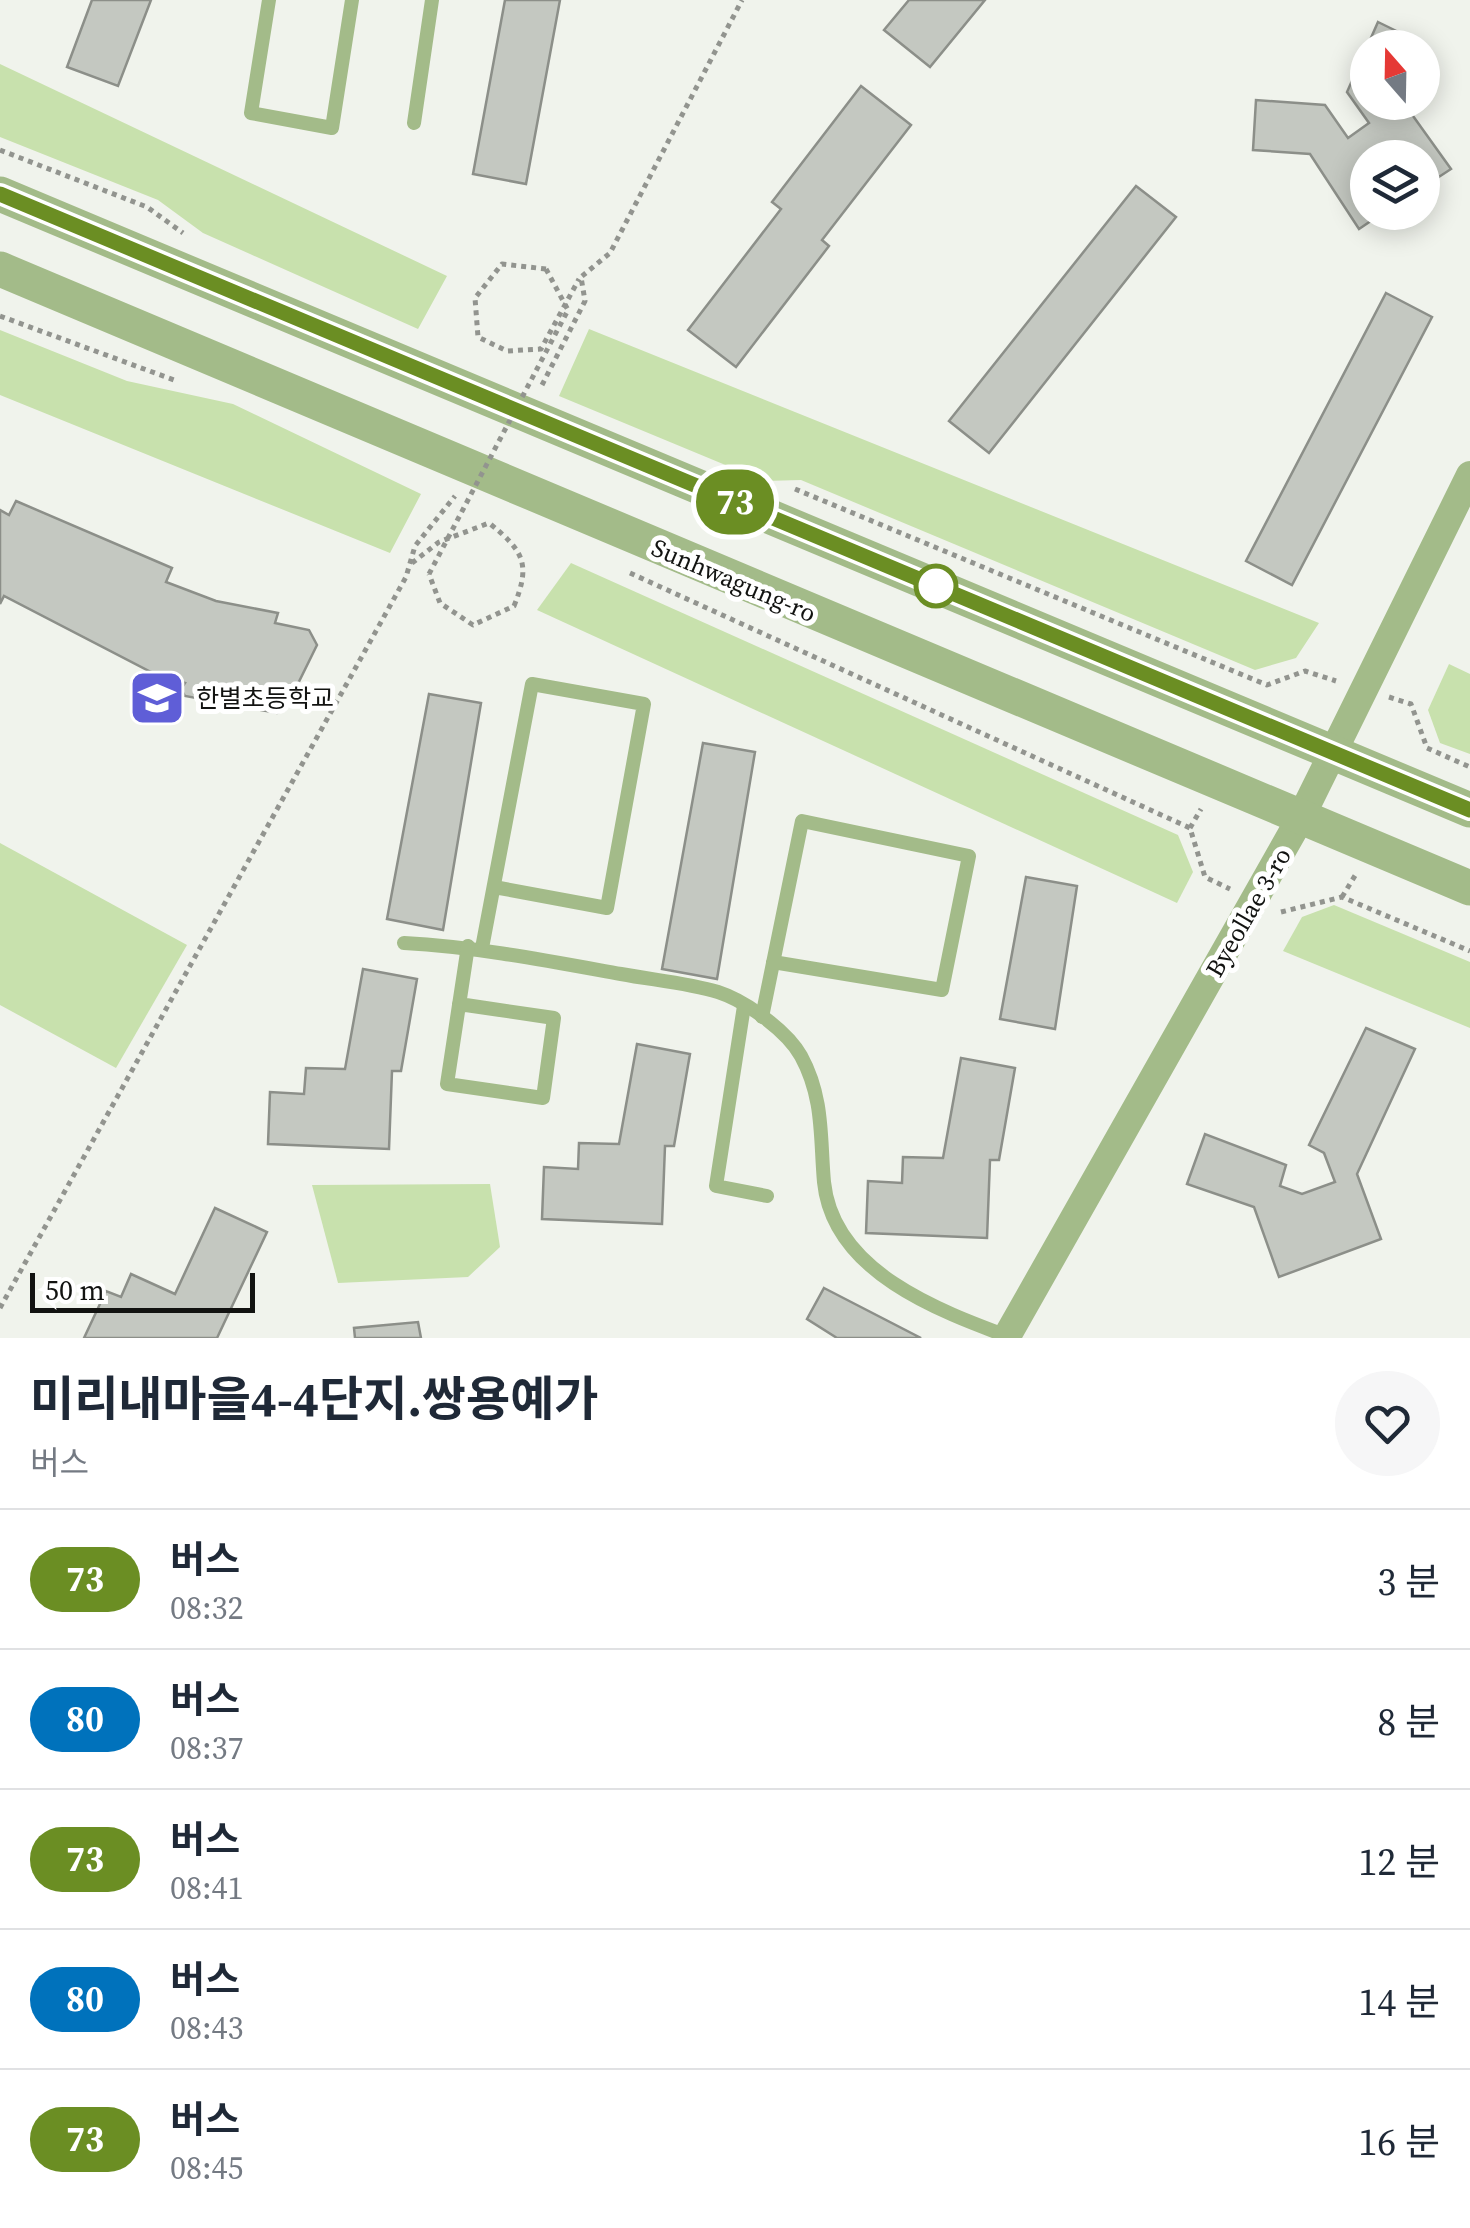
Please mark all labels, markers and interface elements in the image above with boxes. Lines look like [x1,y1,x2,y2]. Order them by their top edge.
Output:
north arrow [1350,30,1440,120]
map controls [1350,30,1440,230]
button: layers [1350,140,1440,230]
line badge: 73 [690,470,780,534]
text: 73 [716,478,754,526]
street label: Sunhwagung-ro [647,530,821,630]
unlabelled marker [915,565,957,607]
school or university icon: 한별초등학교 [127,668,187,728]
place label: 한별초등학교 [196,681,334,715]
street label: Byeollae 3-ro [1197,841,1299,983]
scale bar [30,1268,255,1312]
text: 50 m [45,1271,105,1309]
text: 미리내마을4-4단지.쌍용예가 [30,1366,598,1432]
button: heart [1335,1371,1440,1476]
text: 버스 [30,1441,89,1485]
text: 버스 [170,1534,240,1586]
text: 73 [66,1555,104,1603]
text: 3 분 [1377,1556,1440,1608]
text: 08:32 [170,1586,244,1630]
text: 버스 [170,1674,240,1726]
text: 80 [66,1695,104,1743]
text: 8 분 [1377,1696,1440,1748]
text: 08:37 [170,1726,244,1770]
text: 버스 [170,1814,240,1866]
text: 73 [66,1835,104,1883]
text: 12 분 [1358,1836,1440,1888]
text: 08:41 [170,1866,244,1910]
text: 버스 [170,1954,240,2006]
text: 80 [66,1975,104,2023]
text: 14 분 [1358,1976,1440,2028]
text: 08:43 [170,2006,244,2050]
text: 버스 [170,2094,240,2146]
text: 73 [66,2115,104,2163]
text: 16 분 [1358,2116,1440,2168]
text: 08:45 [170,2146,244,2190]

